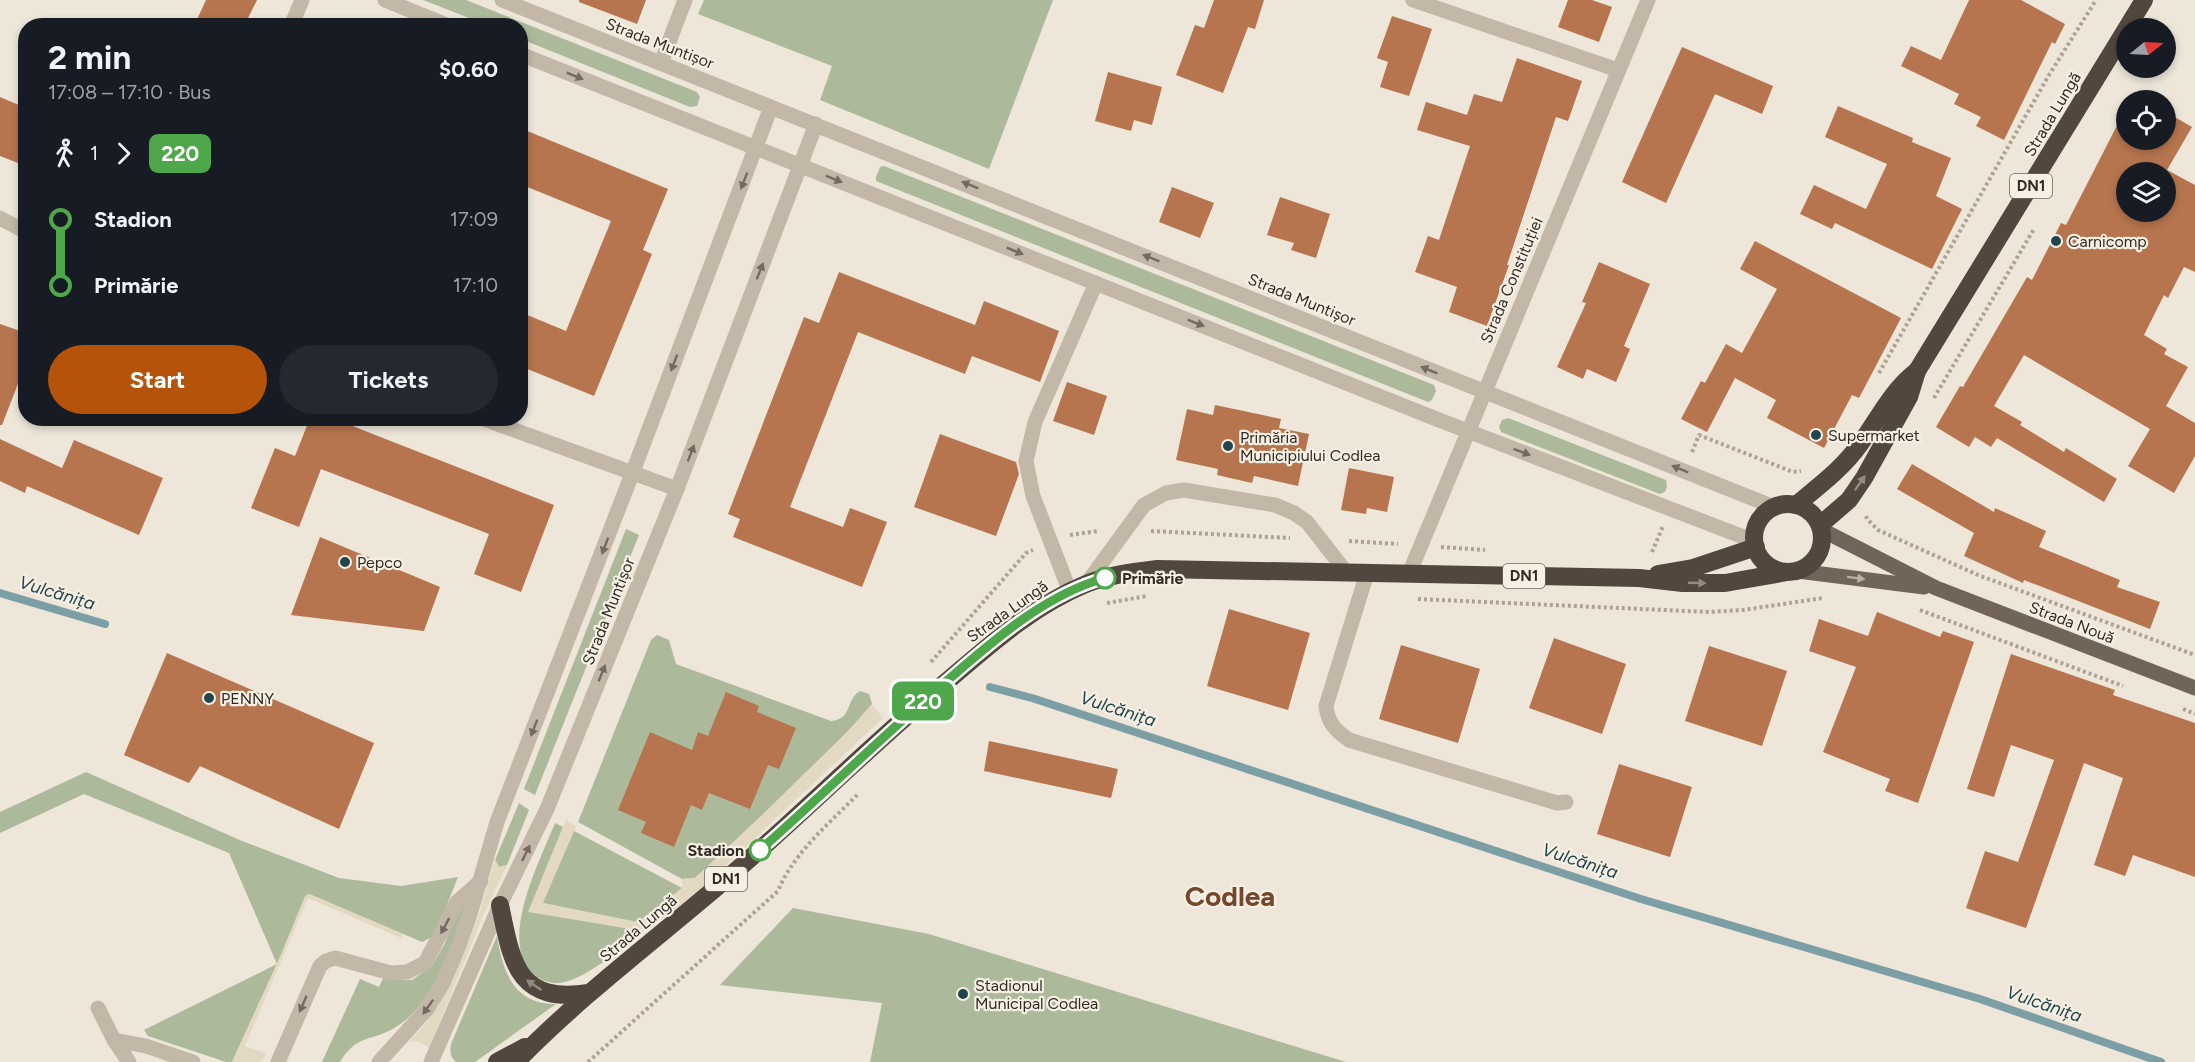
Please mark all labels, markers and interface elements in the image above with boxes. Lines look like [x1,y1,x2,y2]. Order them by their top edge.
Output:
street label: Strada Muntișor [603,14,717,73]
north arrow [2116,18,2176,78]
map controls [2116,18,2176,222]
text: 2 min [48,38,131,77]
text: $0.60 [439,56,498,83]
street label: Strada Lungă [2020,69,2085,160]
one-way arrow [566,71,584,81]
text: 17:08 – 17:10 · Bus [48,80,211,104]
button: locate [2116,90,2176,150]
icon: walk [48,137,81,170]
icon: forward [107,137,140,170]
text: 1 [90,141,98,165]
text: 220 [161,141,199,166]
button: layers [2116,162,2176,222]
one-way arrow [738,172,748,190]
road number: DN1 [2010,174,2052,198]
one-way arrow [825,175,843,184]
one-way arrow [961,180,979,190]
text: Stadion [94,206,172,233]
text: 17:09 [450,207,498,231]
street label: Strada Constituției [1476,214,1547,346]
place label: Carnicomp [2068,232,2147,251]
marker: Carnicomp [2049,234,2063,248]
one-way arrow [1007,246,1025,256]
one-way arrow [1142,253,1160,262]
one-way arrow [756,262,766,280]
street label: Strada Muntișor [1245,269,1359,330]
text: Primărie [94,272,178,299]
text: 17:10 [453,273,498,297]
one-way arrow [1188,318,1206,328]
button: Start [48,345,267,414]
button: Tickets [279,345,498,414]
one-way arrow [669,355,679,373]
one-way arrow [1420,365,1438,375]
place label: Supermarket [1828,426,1920,445]
place label: Primăria Municipiului Codlea [1240,428,1380,465]
marker: Supermarket [1809,428,1823,442]
marker: Primăria Municipiului Codlea [1221,439,1235,453]
one-way arrow [686,444,696,462]
one-way arrow [1513,448,1531,457]
one-way arrow [1671,464,1689,474]
one-way arrow [1854,475,1865,491]
one-way arrow [600,537,610,555]
place label: Pepco [357,553,402,572]
street label: Strada Muntișor [578,554,639,668]
marker: Pepco [338,555,352,569]
road number: DN1 [1503,564,1545,588]
marker: Primărie [1094,567,1116,589]
place label: Primărie [1122,569,1184,588]
water label: Vulcănița [16,571,98,615]
one-way arrow [1846,574,1865,583]
street label: Strada Lungă [963,576,1051,646]
one-way arrow [1687,579,1706,588]
street label: Strada Nouă [2027,598,2117,647]
one-way arrow [597,664,607,682]
line badge: 220 [888,682,958,720]
water label: Vulcănița [1077,686,1159,732]
place label: PENNY [221,689,275,708]
text: 220 [904,689,942,714]
marker: PENNY [202,691,216,705]
one-way arrow [529,719,539,737]
water label: Vulcănița [1539,838,1621,884]
marker: Stadion [749,839,771,861]
place label: Stadion [687,841,744,860]
one-way arrow [521,844,530,861]
road number: DN1 [705,867,747,891]
district label: Codlea [1185,879,1275,913]
street label: Strada Lungă [596,891,681,966]
one-way arrow [440,917,450,935]
place label: Stadionul Municipal Codlea [975,976,1098,1013]
one-way arrow [525,979,542,990]
water label: Vulcănița [2003,981,2085,1027]
marker: Stadionul Municipal Codlea [956,987,970,1001]
one-way arrow [298,995,308,1013]
one-way arrow [422,998,434,1014]

